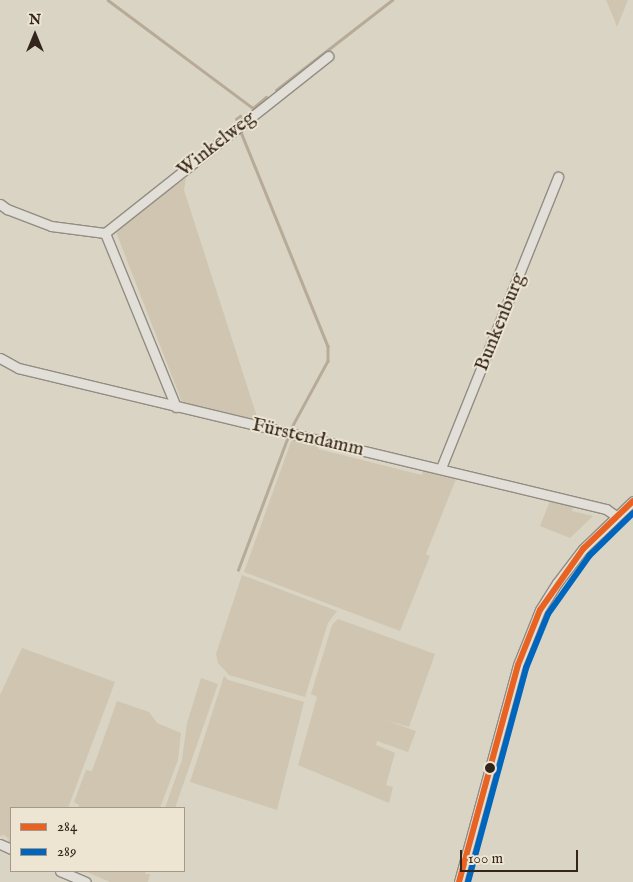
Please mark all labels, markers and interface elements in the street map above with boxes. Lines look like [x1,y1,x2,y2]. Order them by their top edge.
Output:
north arrow [10,10,60,60]
text: N [29,11,41,29]
street label: Winkelweg [172,106,260,182]
street label: Bunkenburg [469,269,531,375]
street label: Fürstendamm [250,412,366,462]
unlabelled marker [485,763,495,773]
legend [10,807,185,872]
text: 284 [57,817,77,836]
scale bar [463,840,580,872]
text: 289 [57,842,76,861]
text: 100 m [468,849,503,868]

